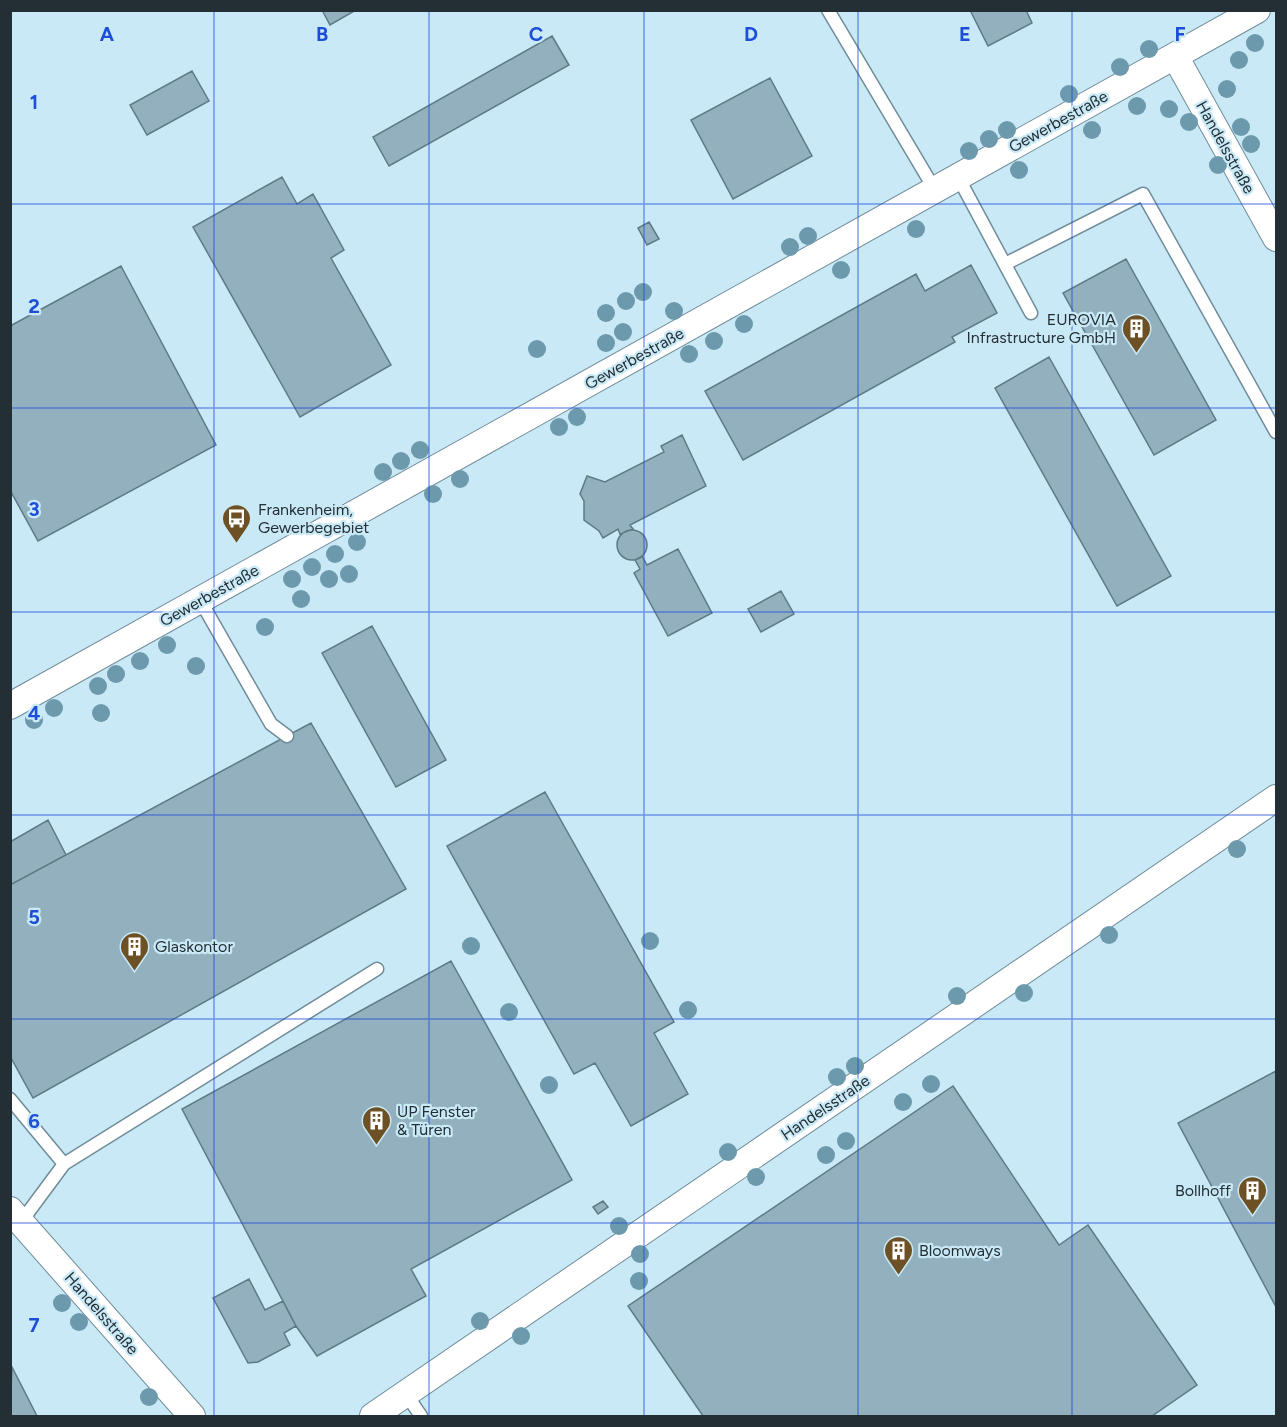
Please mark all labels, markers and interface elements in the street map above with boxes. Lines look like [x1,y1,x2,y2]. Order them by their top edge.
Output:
text: A [100,22,115,46]
text: B [316,22,328,46]
text: C [529,22,543,46]
text: D [744,22,758,46]
text: E [959,22,971,46]
text: F [1174,22,1186,46]
street label: Gewerbestraße [1005,86,1111,156]
text: 1 [30,90,38,114]
street label: Handelsstraße [1192,98,1259,197]
text: 2 [28,294,40,318]
place label: EUROVIA Infrastructure GmbH [967,310,1116,347]
building icon: EUROVIA Infrastructure GmbH [1121,312,1153,354]
street label: Gewerbestraße [581,323,687,393]
text: 3 [28,497,40,521]
place label: Frankenheim, Gewerbegebiet [258,500,369,537]
bus stop icon: Frankenheim, Gewerbegebiet [221,502,253,544]
street label: Gewerbestraße [156,560,262,630]
text: 4 [28,701,41,725]
text: 5 [28,905,40,929]
building icon: Glaskontor [118,930,150,972]
place label: Glaskontor [155,937,233,956]
street label: Handelsstraße [777,1071,874,1144]
place label: UP Fenster & Türen [397,1102,476,1139]
building icon: UP Fenster & Türen [360,1104,392,1146]
text: 6 [28,1109,40,1133]
building icon: Bollhoff [1236,1174,1268,1216]
place label: Bollhoff [1175,1181,1231,1200]
building icon: Bloomways [882,1234,914,1276]
place label: Bloomways [919,1241,1001,1260]
street label: Handelsstraße [61,1268,143,1359]
text: 7 [28,1313,40,1337]

